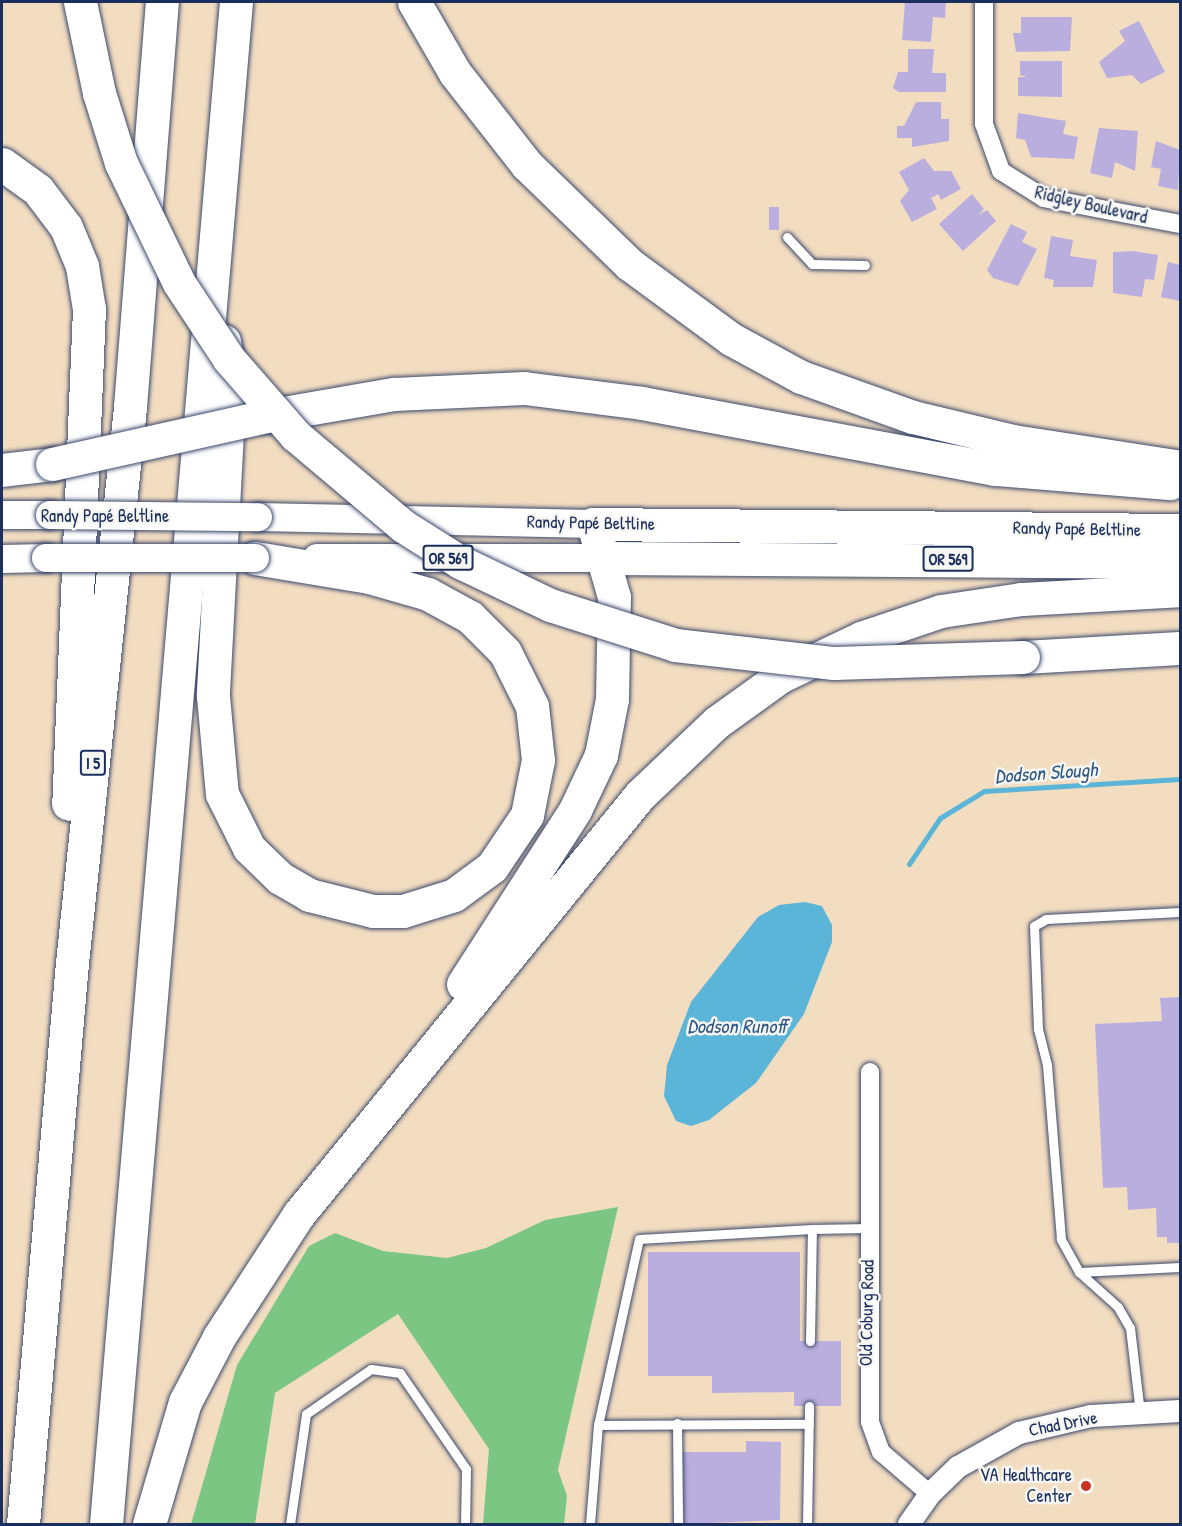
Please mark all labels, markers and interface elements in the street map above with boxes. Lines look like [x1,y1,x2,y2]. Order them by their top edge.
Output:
street label: Ridgley Boulevard [1033,182,1149,228]
street label: Randy Papé Beltline [41,505,169,527]
street label: Randy Papé Beltline [527,511,655,535]
street label: Randy Papé Beltline [1013,517,1141,541]
road number: OR 569 [422,545,474,571]
road number: OR 569 [922,546,974,572]
road number: I 5 [80,750,106,776]
water label: Dodson Slough [994,756,1098,788]
water label: Dodson Runoff [687,1013,787,1037]
street label: Old Coburg Road [855,1260,879,1366]
street label: Chad Drive [1027,1407,1099,1441]
place label: VA Healthcare Center [980,1465,1072,1508]
marker: VA Healthcare Center [1077,1477,1095,1495]

